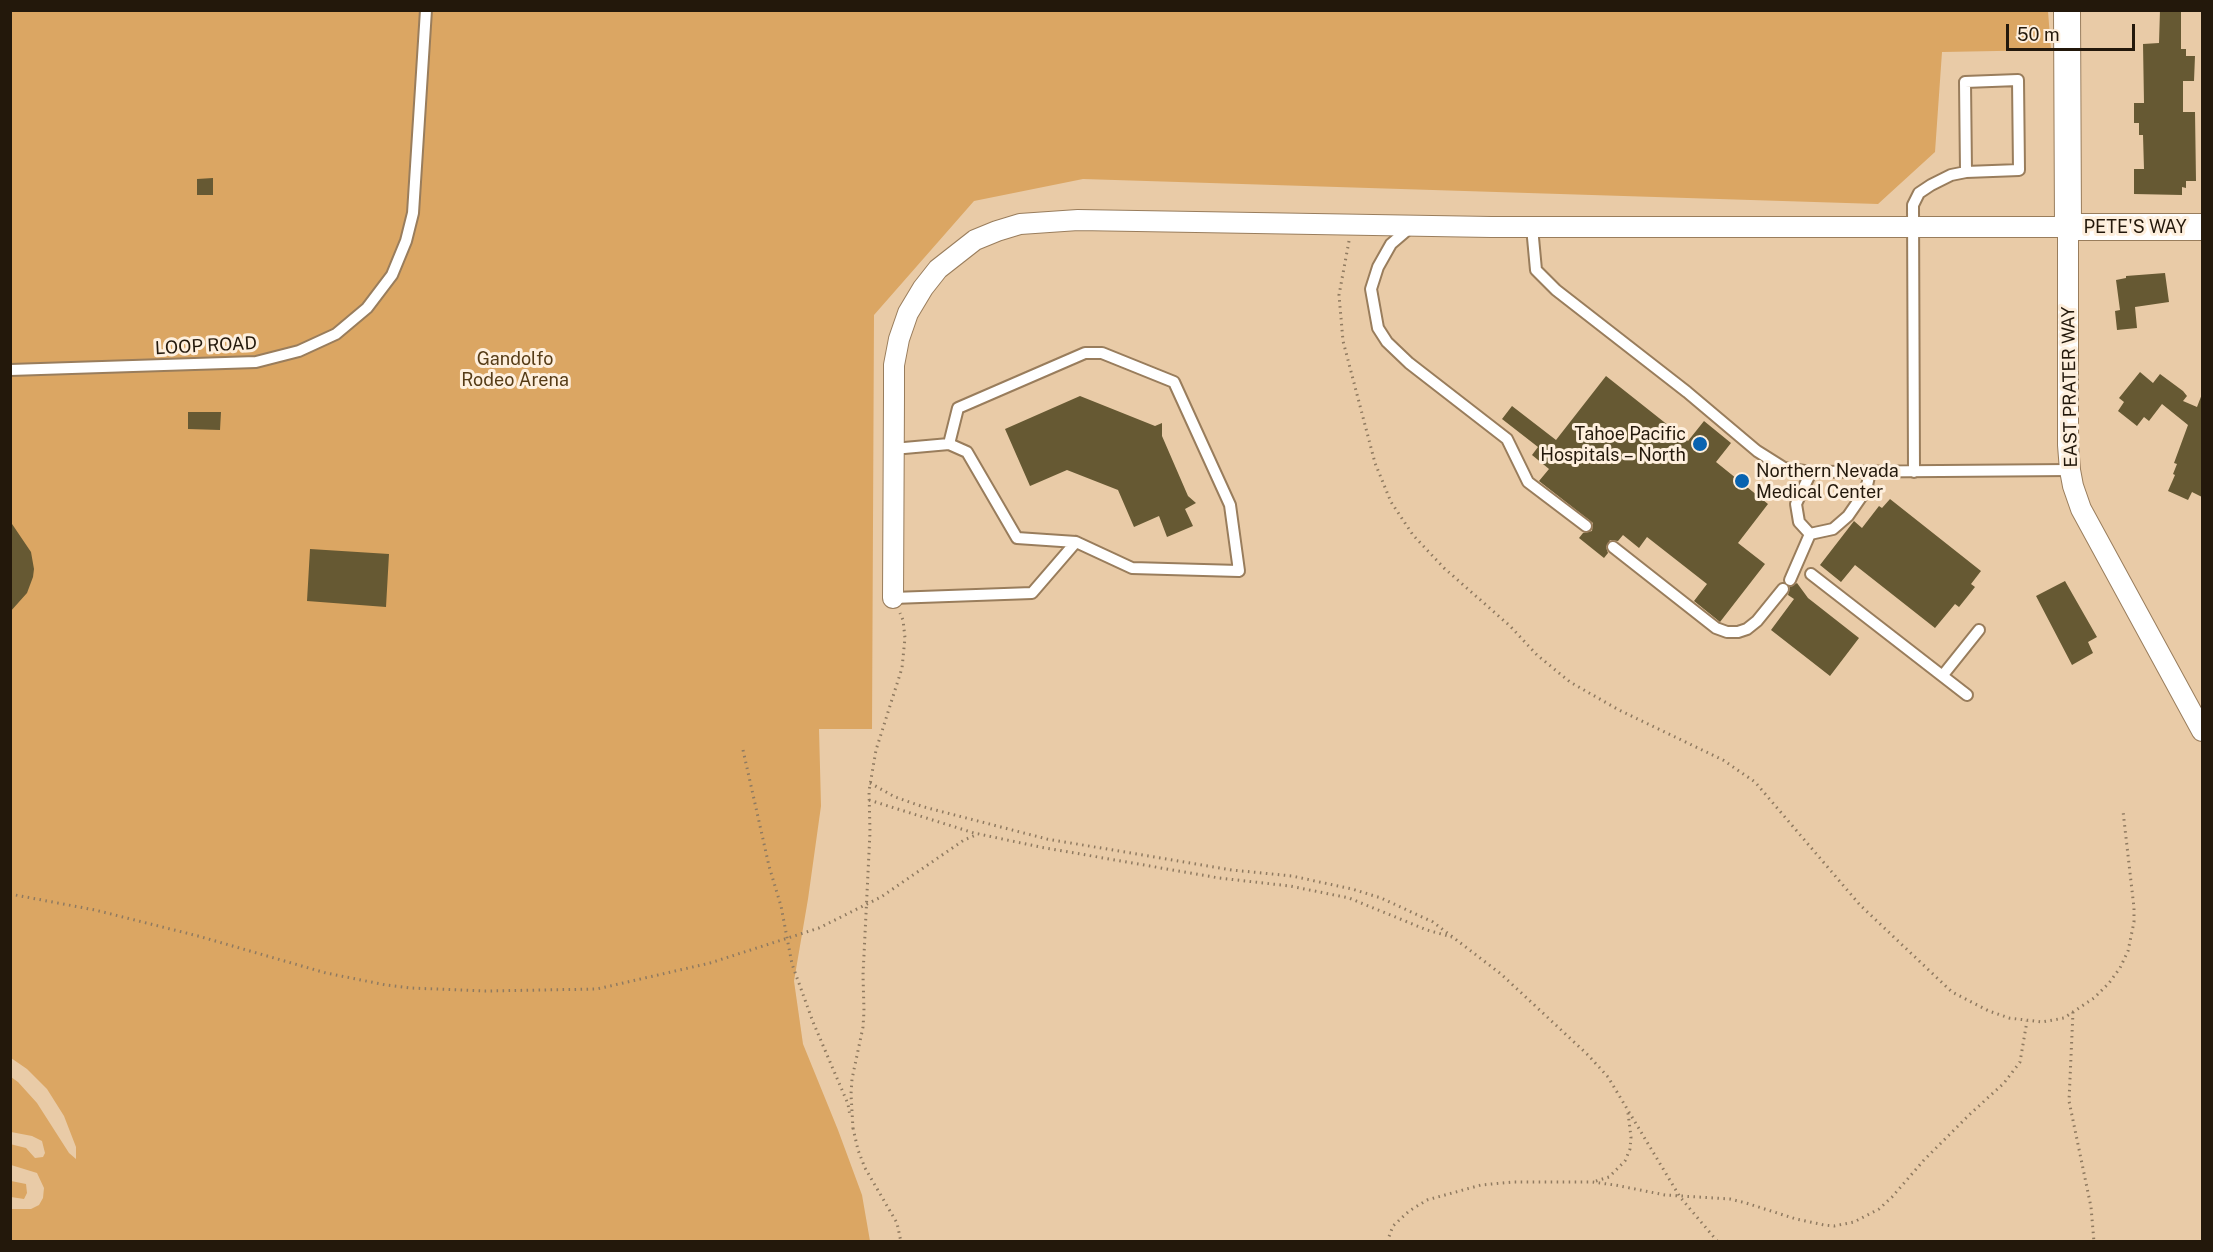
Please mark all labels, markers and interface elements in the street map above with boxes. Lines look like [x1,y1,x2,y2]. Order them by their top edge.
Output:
scale bar [2009,12,2138,50]
text: 50 m [2017,24,2060,45]
street label: PETE'S WAY [2083,216,2187,238]
street label: EAST PRATER WAY [2058,306,2082,468]
street label: LOOP ROAD [154,333,258,359]
park label: Gandolfo Rodeo Arena [461,348,569,391]
place label: Tahoe Pacific Hospitals – North [1540,423,1686,466]
marker: Tahoe Pacific Hospitals – North [1691,435,1709,453]
place label: Northern Nevada Medical Center [1756,460,1899,502]
marker: Northern Nevada Medical Center [1733,472,1751,490]

